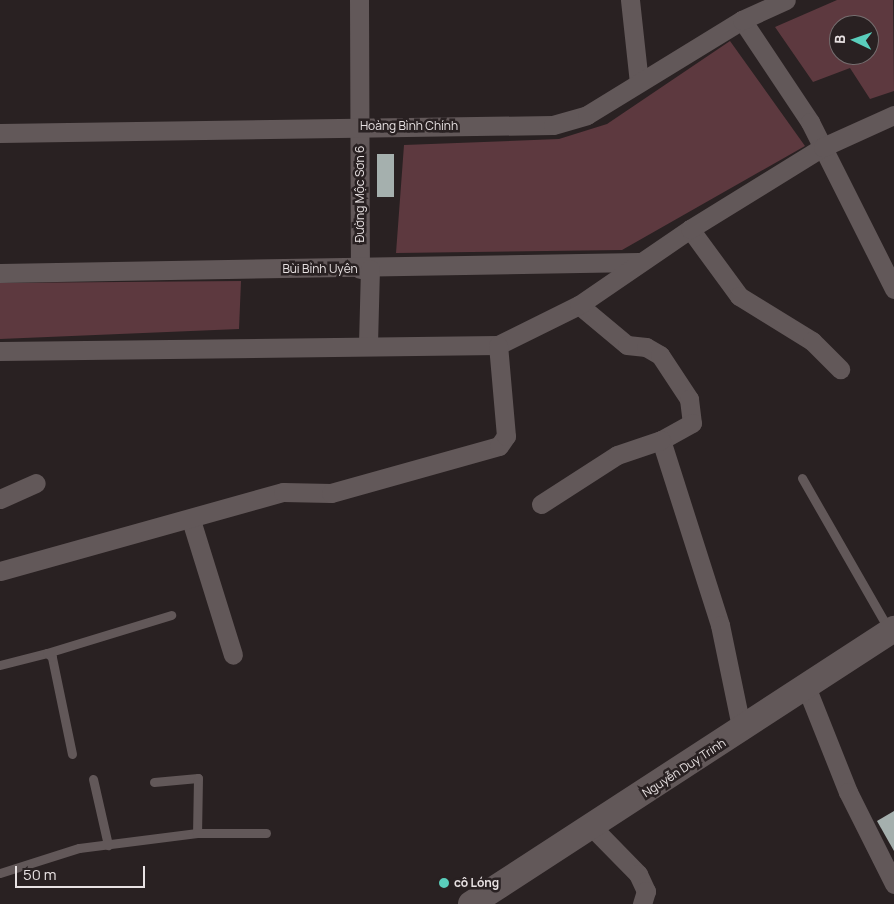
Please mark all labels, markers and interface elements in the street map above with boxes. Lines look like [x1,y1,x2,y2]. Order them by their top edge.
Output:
north arrow [829,15,879,65]
text: B [830,34,849,44]
street label: Hoàng Bình Chính [360,119,458,133]
street label: Đường Mộc Sơn 6 [353,146,367,242]
street label: Bùi Bỉnh Uyên [282,262,358,276]
street label: Nguyễn Duy Trinh [640,736,728,800]
scale bar [18,856,148,888]
text: 50 m [23,864,57,885]
place label: cô Lóng [454,876,499,890]
marker: cô Lóng [438,877,450,889]

